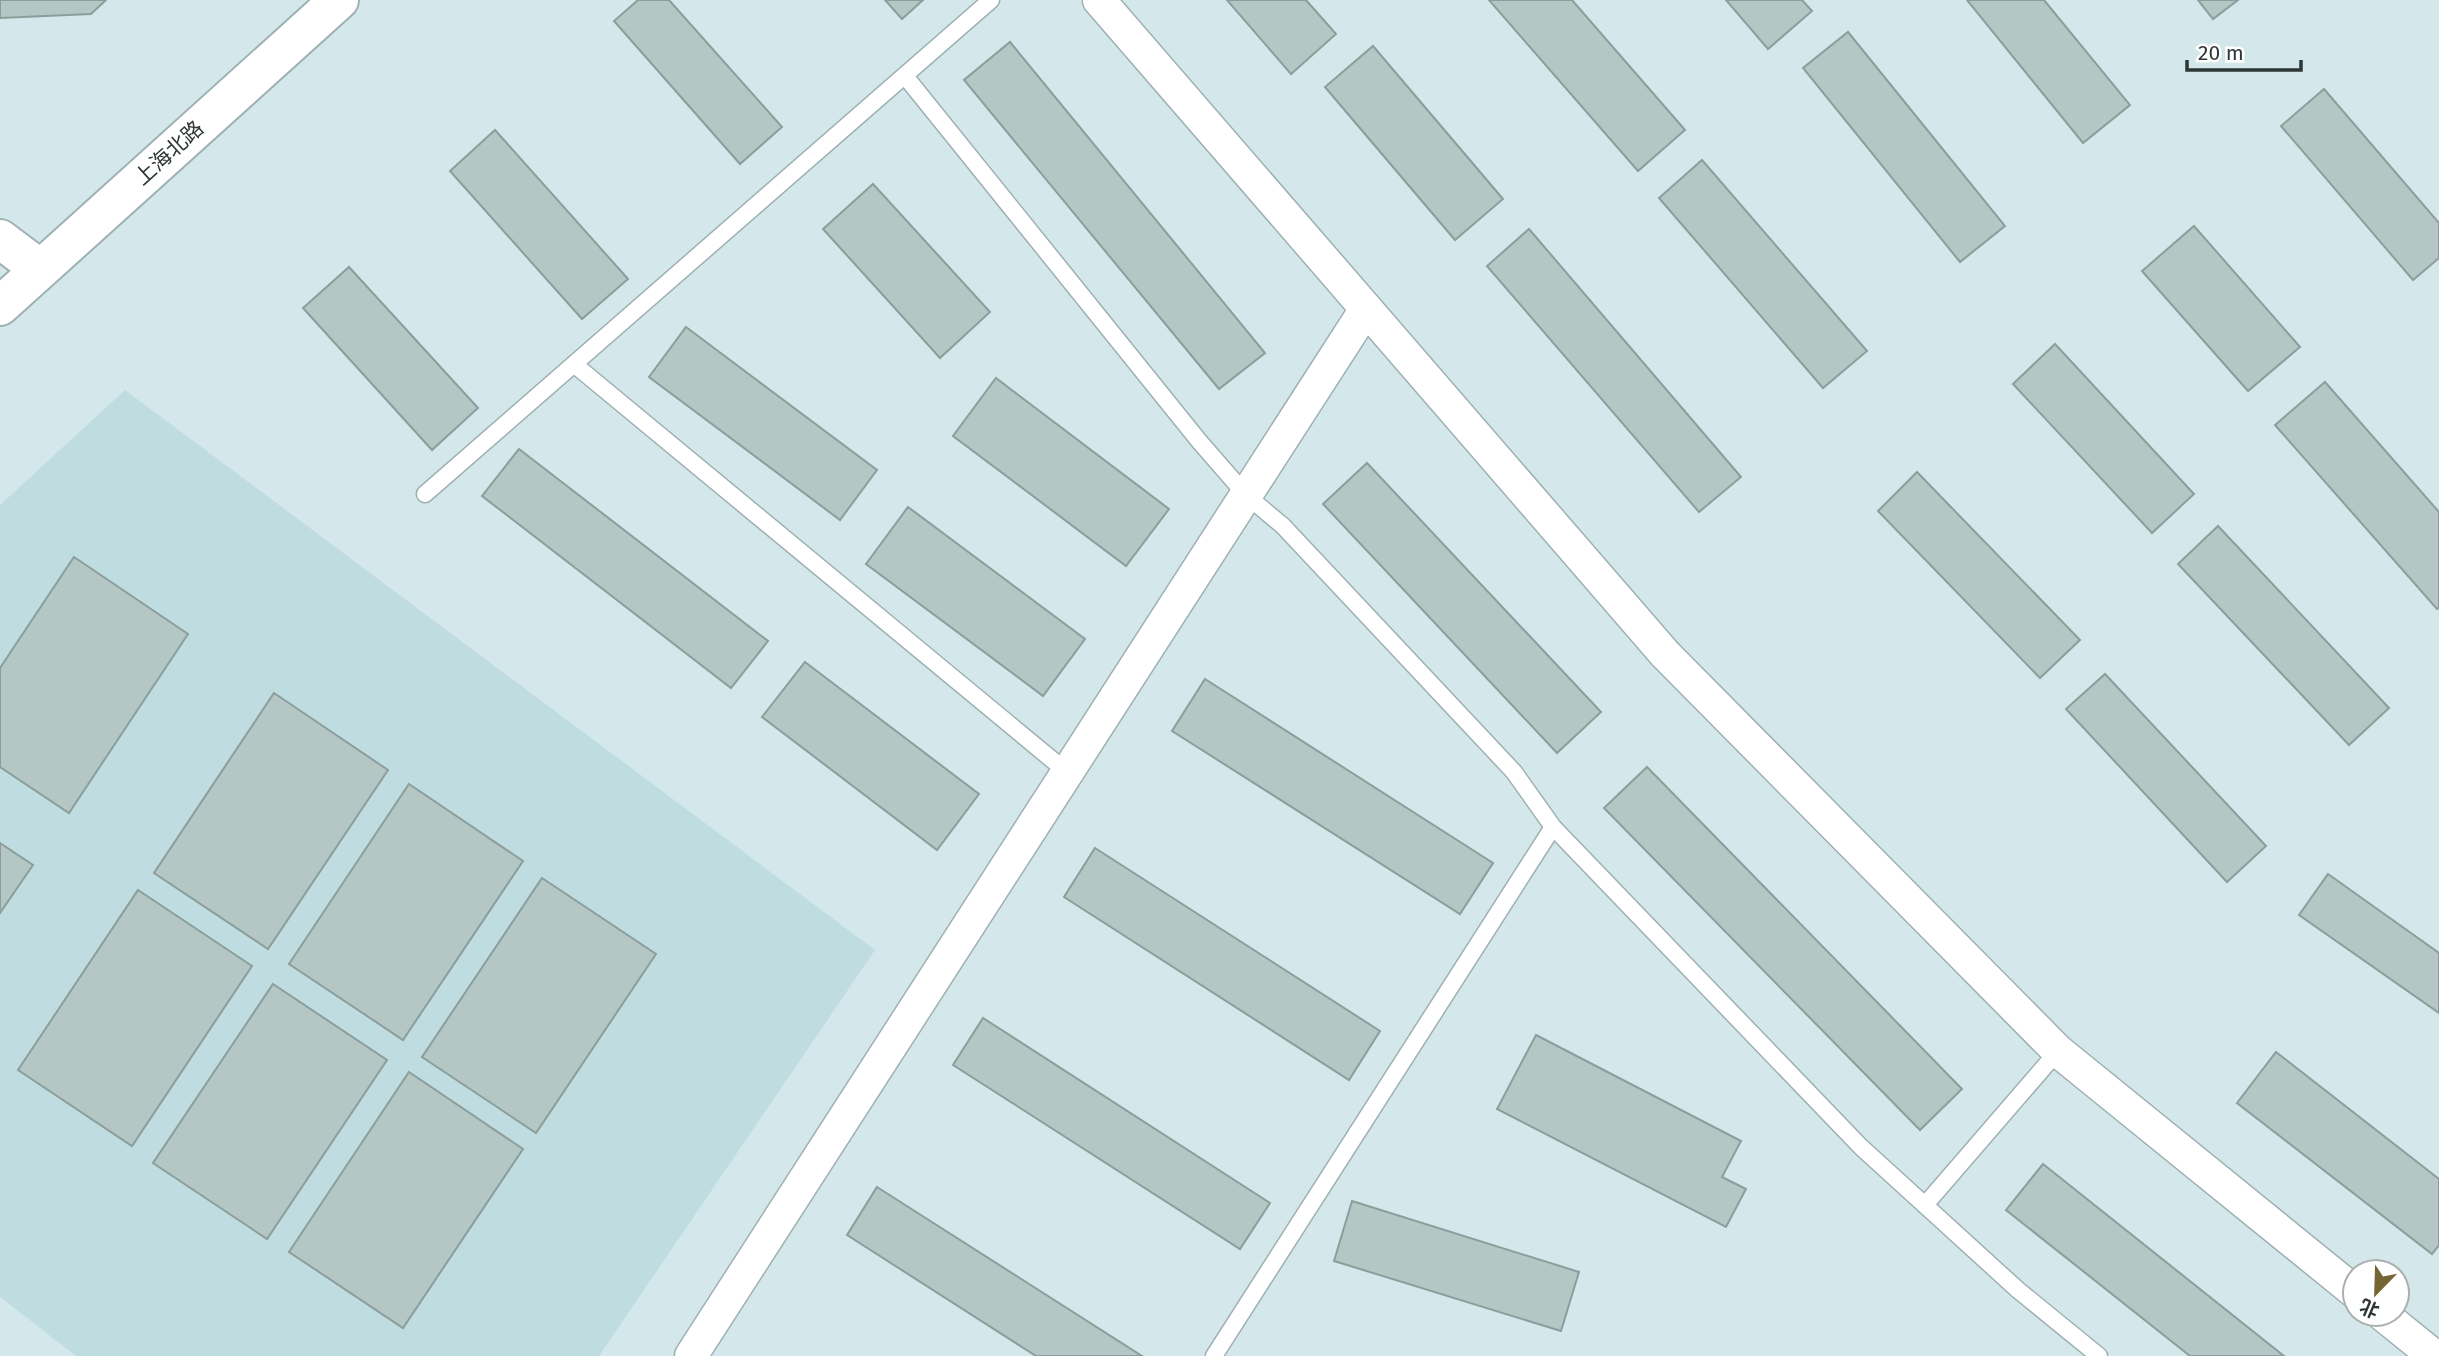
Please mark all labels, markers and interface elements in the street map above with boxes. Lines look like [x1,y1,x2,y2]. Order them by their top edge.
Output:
scale bar [2187,28,2301,72]
text: 20 m [2198,40,2244,66]
street label: 上海北路 [129,115,209,191]
north arrow [2341,1258,2411,1328]
text: 北 [2356,1294,2383,1322]

